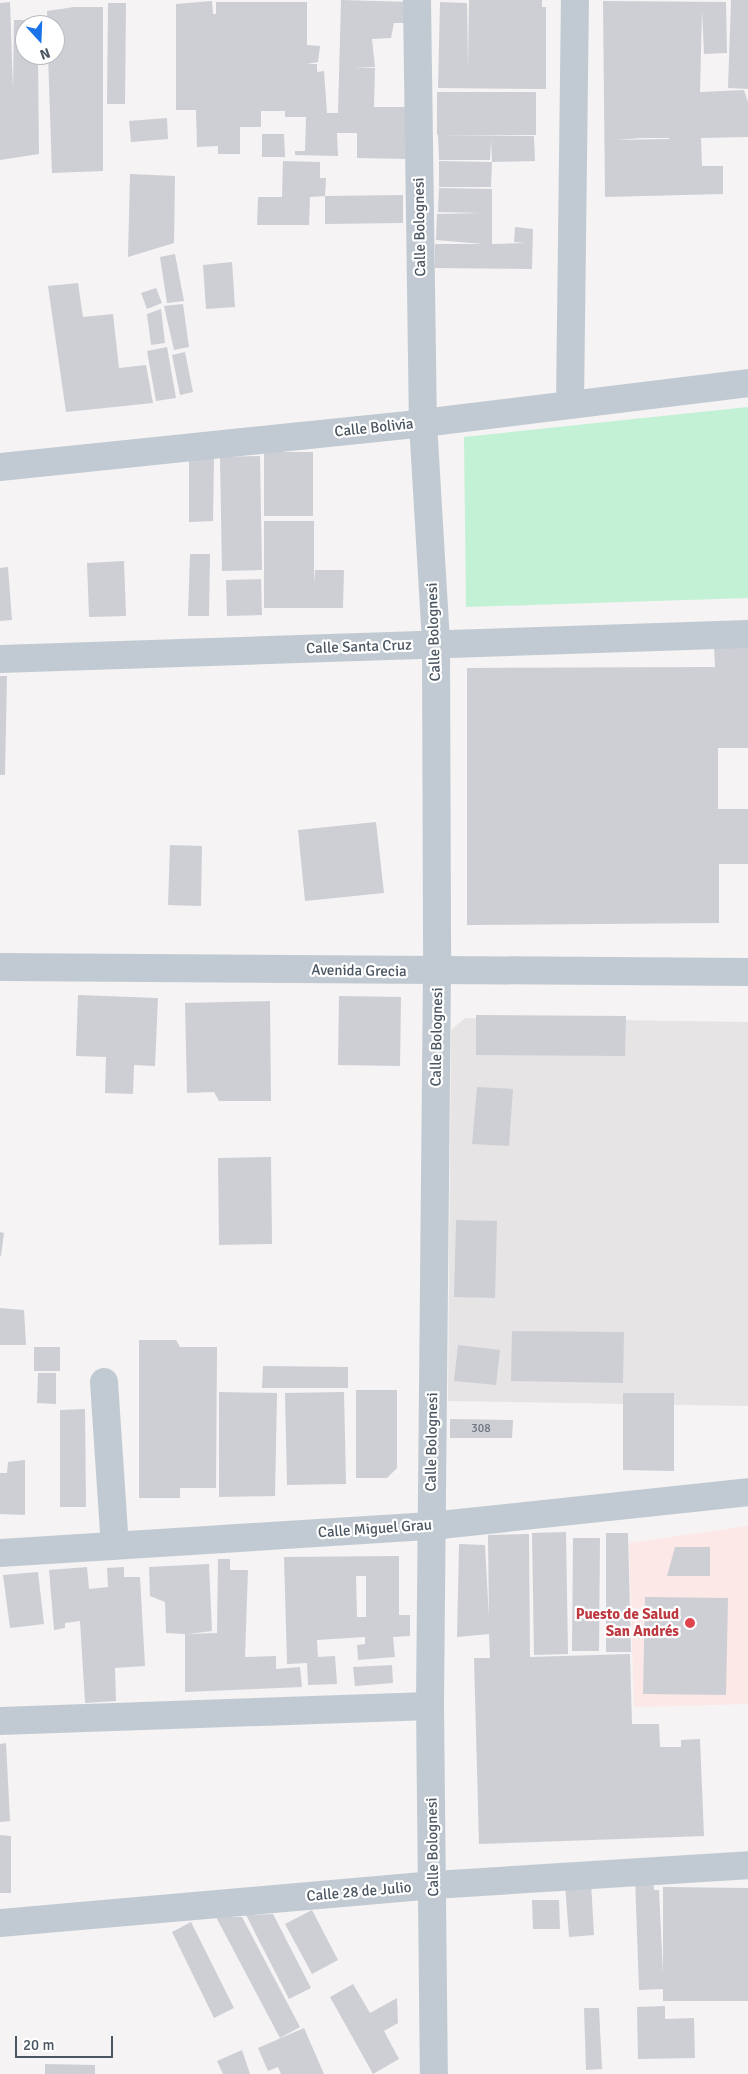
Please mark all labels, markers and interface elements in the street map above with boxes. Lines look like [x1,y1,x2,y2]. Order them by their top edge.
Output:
north arrow [15,15,65,65]
text: N [37,44,52,63]
street label: Calle Bolognesi [410,177,430,277]
street label: Calle Bolivia [334,415,414,441]
street label: Calle Bolognesi [423,582,445,682]
street label: Calle Santa Cruz [306,636,412,658]
street label: Avenida Grecia [311,961,407,981]
street label: Calle Bolognesi [427,987,447,1087]
street label: Calle Bolognesi [422,1392,442,1492]
house number: 308 [471,1422,491,1436]
street label: Calle Miguel Grau [317,1516,433,1542]
place label: Puesto de Salud San Andrés [576,1605,679,1640]
marker: Puesto de Salud San Andrés [683,1616,697,1630]
street label: Calle Bolognesi [423,1797,443,1897]
street label: Calle 28 de Julio [306,1878,412,1906]
scale bar [18,2026,115,2058]
text: 20 m [23,2036,54,2054]

